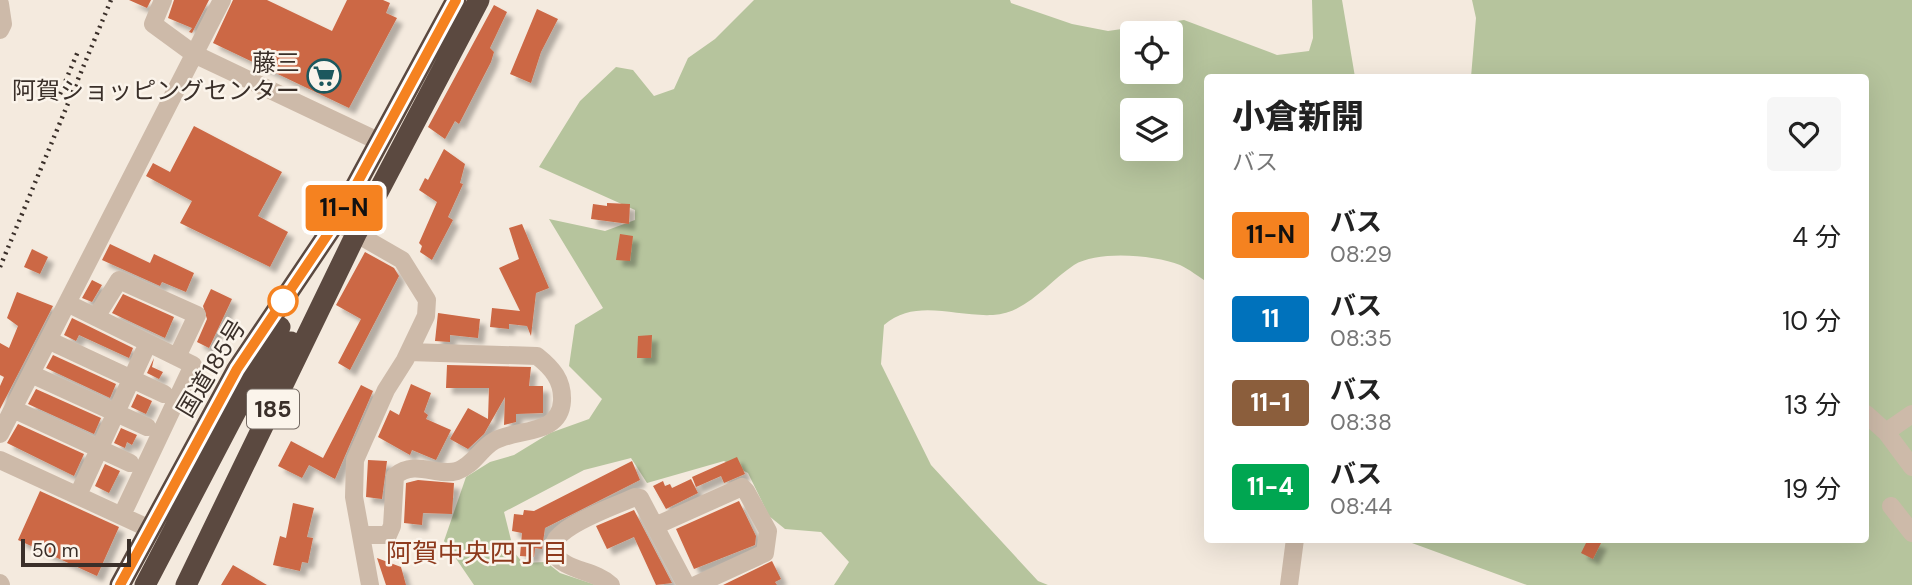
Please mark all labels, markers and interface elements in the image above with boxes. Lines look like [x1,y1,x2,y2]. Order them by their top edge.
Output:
map controls [1120,21,1183,161]
button: locate [1120,21,1183,84]
place label: 藤三 阿賀ショッピングセンター [12,47,300,106]
supermarket icon: 藤三 阿賀ショッピングセンター [305,57,343,95]
text: 小倉新開 [1232,95,1364,138]
button: heart [1767,97,1841,171]
button: layers [1120,98,1183,161]
text: バス [1232,147,1278,177]
line badge: 11-N [295,185,393,231]
text: 11-N [320,192,368,223]
text: バス [1330,205,1382,239]
text: 11-N [1246,219,1295,250]
text: 4 分 [1792,220,1841,254]
text: 08:29 [1330,239,1392,269]
unlabelled marker [268,286,298,316]
text: バス [1330,289,1382,323]
text: 11 [1262,303,1279,334]
text: 10 分 [1782,304,1841,338]
street label: 国道185号 [170,313,252,423]
text: 08:35 [1330,323,1392,353]
text: バス [1330,373,1382,407]
text: 11-1 [1250,387,1291,418]
text: 13 分 [1785,388,1841,422]
road number: 185 [247,390,299,428]
text: 08:38 [1330,407,1392,437]
text: バス [1330,457,1382,491]
text: 11-4 [1247,471,1294,502]
text: 19 分 [1784,472,1841,506]
text: 08:44 [1330,491,1392,521]
scale bar [21,536,131,568]
district label: 阿賀中央四丁目 [386,536,568,570]
text: 50 m [32,538,79,563]

